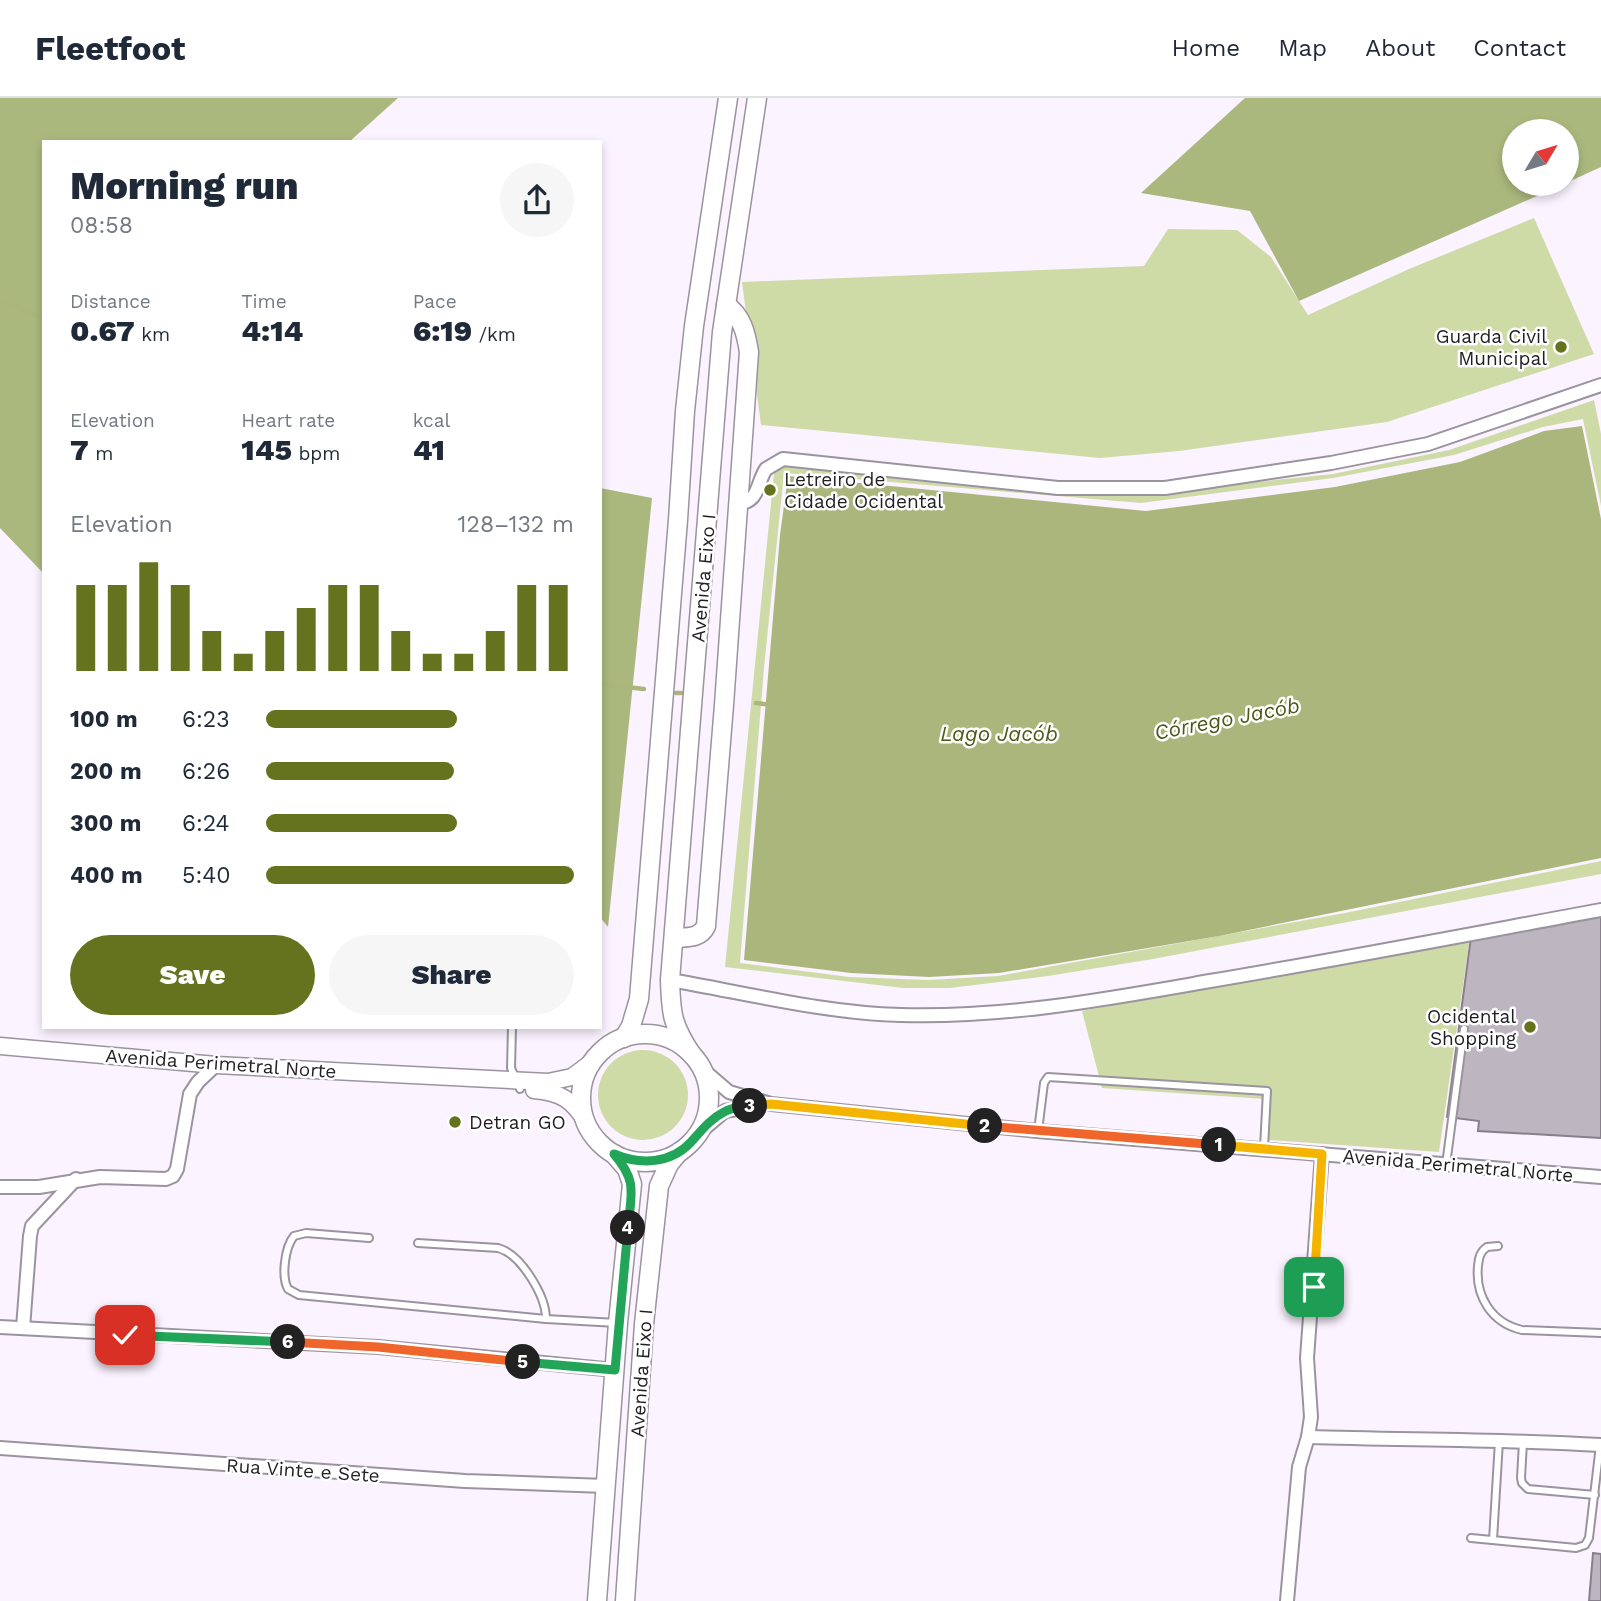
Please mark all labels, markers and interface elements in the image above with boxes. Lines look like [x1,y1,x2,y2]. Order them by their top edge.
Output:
text: Fleetfoot [35,29,186,68]
text: Home [1172,34,1240,62]
text: Map [1278,34,1327,62]
text: About [1365,34,1435,62]
text: Contact [1473,34,1566,62]
north arrow [1502,119,1578,196]
map controls [1502,119,1579,196]
button: share [500,163,574,237]
text: Morning run [70,164,299,208]
text: 08:58 [70,212,133,239]
text: Distance [70,290,151,313]
text: Time [241,290,287,313]
text: Pace [413,290,457,313]
text: 0.67 [70,313,135,348]
text: 4:14 [241,313,303,348]
text: 6:19 [413,313,472,348]
text: km [135,323,170,346]
text: /km [472,323,516,346]
place label: Guarda Civil Municipal [1436,325,1547,370]
marker: Guarda Civil Municipal [1553,339,1569,355]
text: Elevation [70,409,155,432]
text: Heart rate [241,409,335,432]
text: kcal [413,409,450,432]
text: 7 [70,432,89,467]
text: 145 [241,432,292,467]
text: 41 [413,432,445,467]
text: m [89,442,113,465]
text: bpm [292,442,340,465]
place label: Letreiro de Cidade Ocidental [784,468,943,513]
marker: Letreiro de Cidade Ocidental [762,482,778,498]
text: Elevation [70,511,173,538]
text: 128–132 m [458,511,574,538]
street label: Avenida Eixo I [686,513,721,643]
water label: Córrego Jacób [1152,692,1302,745]
text: 100 m [70,706,138,733]
text: 6:23 [182,706,230,733]
water label: Lago Jacób [940,721,1058,746]
text: 200 m [70,758,142,785]
text: 6:26 [182,758,230,785]
text: 300 m [70,810,141,837]
text: 6:24 [182,810,230,837]
text: 400 m [70,862,143,889]
text: 5:40 [182,862,231,889]
button: Save [70,935,315,1015]
button: Share [329,935,574,1015]
place label: Ocidental Shopping [1427,1005,1517,1050]
marker: Ocidental Shopping [1522,1019,1538,1035]
street label: Avenida Perimetral Norte [105,1044,337,1083]
pin: 3 [732,1088,768,1124]
text: 3 [744,1094,755,1117]
pin: 2 [968,1108,1002,1144]
place label: Detran GO [469,1111,566,1134]
marker: Detran GO [447,1114,463,1130]
text: 2 [979,1114,990,1137]
pin: 1 [1202,1128,1236,1162]
text: 1 [1214,1133,1223,1156]
street label: Avenida Perimetral Norte [1342,1144,1574,1187]
pin: 4 [610,1210,646,1246]
text: 4 [621,1216,634,1239]
pin [1284,1257,1344,1317]
icon: arrive [1295,1268,1333,1306]
pin [95,1305,155,1365]
street label: Avenida Eixo I [626,1308,657,1438]
icon: check [106,1316,144,1354]
pin: 6 [270,1324,306,1360]
text: 6 [282,1330,293,1353]
pin: 5 [505,1344,540,1380]
text: 5 [517,1350,528,1373]
street label: Rua Vinte e Sete [225,1454,381,1487]

